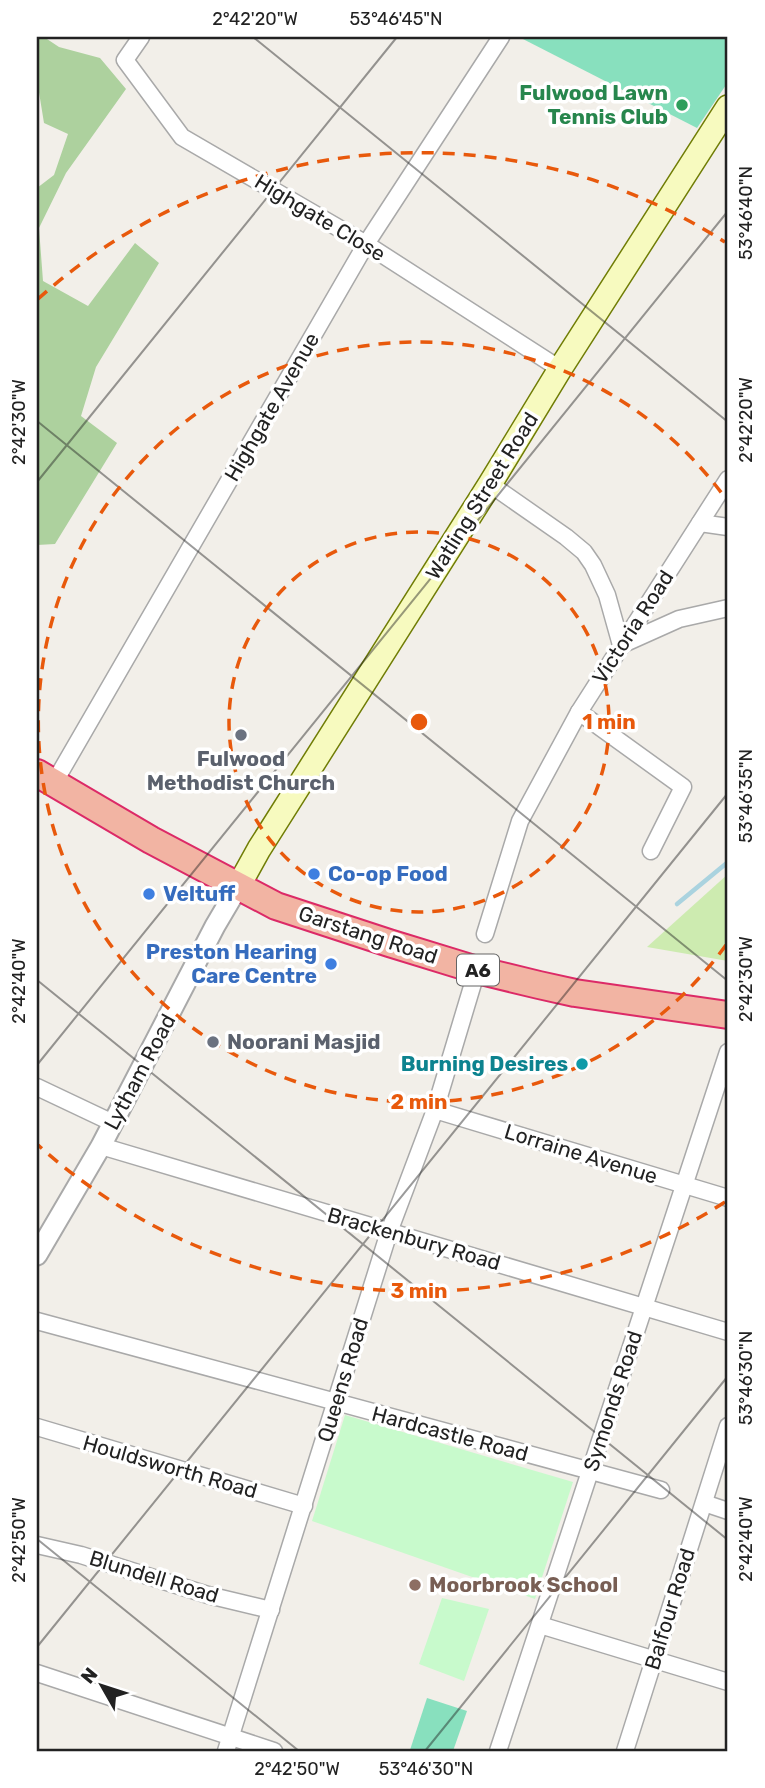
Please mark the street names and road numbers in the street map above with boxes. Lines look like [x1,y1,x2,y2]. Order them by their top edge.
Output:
street label: Highgate Close [250,169,390,266]
street label: Highgate Avenue [219,328,324,486]
street label: Watling Street Road [420,408,543,584]
street label: Victoria Road [587,565,679,688]
street label: Garstang Road [296,900,441,969]
road number: A6 [457,954,499,986]
street label: Lytham Road [99,1010,181,1134]
street label: Lorraine Avenue [502,1118,661,1189]
street label: Brackenbury Road [325,1202,504,1275]
street label: Queens Road [312,1315,373,1445]
street label: Symonds Road [578,1327,647,1474]
street label: Hardcastle Road [369,1401,531,1466]
street label: Houldsworth Road [80,1430,260,1503]
street label: Blundell Road [86,1545,222,1608]
street label: Balfour Road [639,1545,700,1673]

